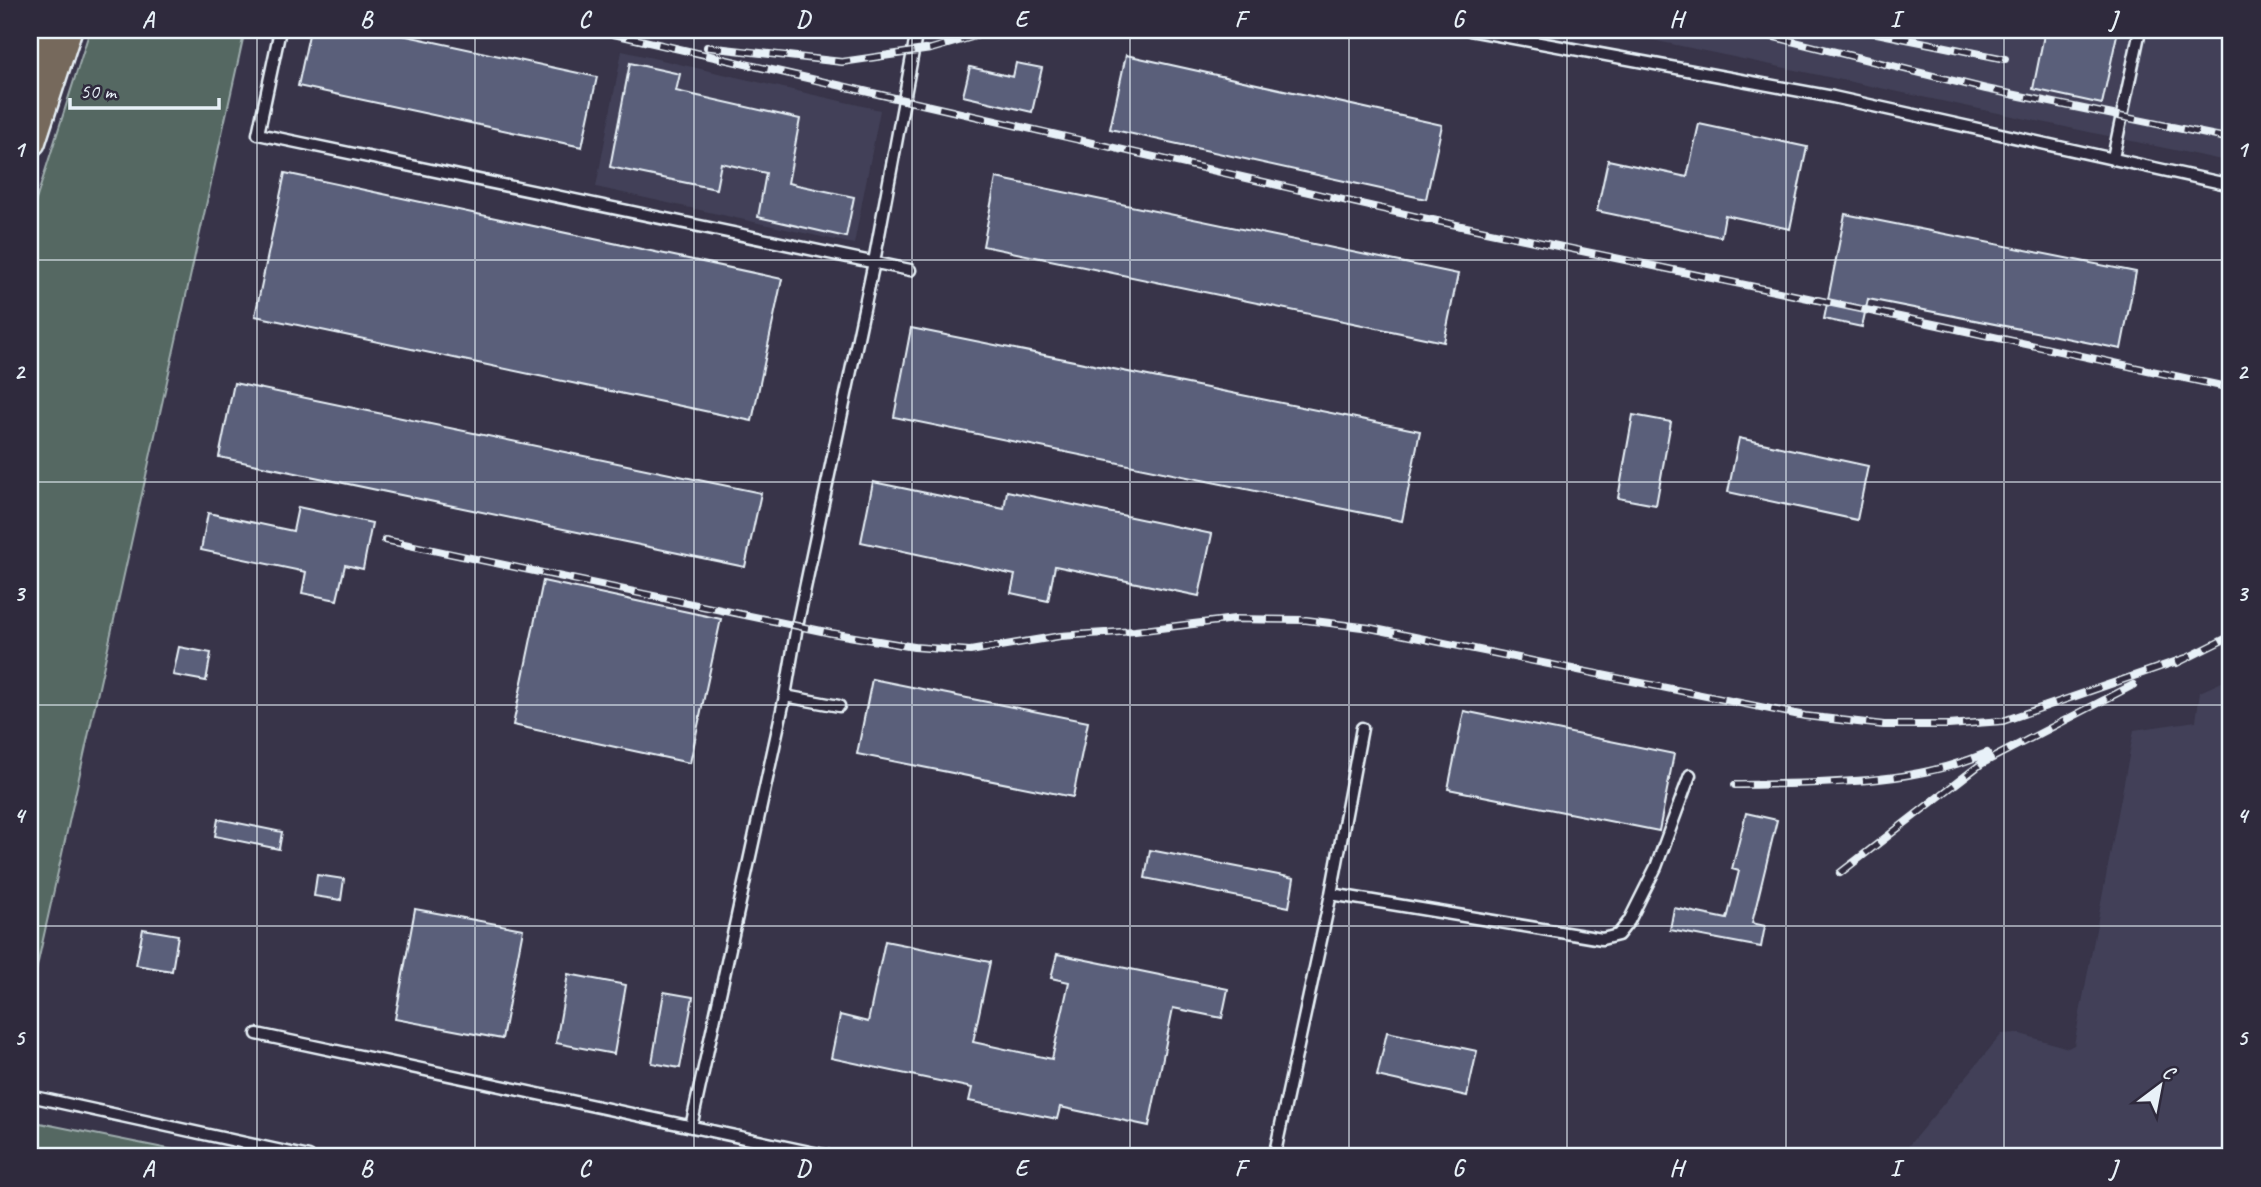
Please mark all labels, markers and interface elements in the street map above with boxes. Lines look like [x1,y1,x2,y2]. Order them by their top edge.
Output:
text: A [142,5,156,34]
text: B [360,5,374,34]
text: C [579,5,593,34]
text: D [796,5,812,34]
text: E [1015,5,1031,34]
text: F [1235,5,1251,34]
text: G [1452,5,1467,34]
text: H [1669,5,1687,34]
text: I [1890,5,1905,34]
text: J [2107,5,2120,34]
scale bar [70,66,219,110]
text: 50 m [80,78,118,104]
text: 1 [14,135,27,164]
text: 1 [2237,135,2250,164]
text: 2 [14,357,27,386]
text: 2 [2237,357,2250,386]
text: 3 [14,579,27,608]
text: 3 [2237,579,2250,608]
text: 4 [14,801,27,830]
text: 4 [2237,801,2250,830]
text: 5 [14,1023,26,1052]
text: 5 [2237,1023,2249,1052]
north arrow [2124,1050,2194,1120]
text: С [2158,1060,2181,1086]
text: A [142,1154,156,1183]
text: B [360,1154,374,1183]
text: C [579,1154,593,1183]
text: D [796,1154,812,1183]
text: E [1015,1154,1031,1183]
text: F [1235,1154,1251,1183]
text: G [1452,1154,1467,1183]
text: H [1669,1154,1687,1183]
text: I [1890,1154,1905,1183]
text: J [2107,1154,2120,1183]

